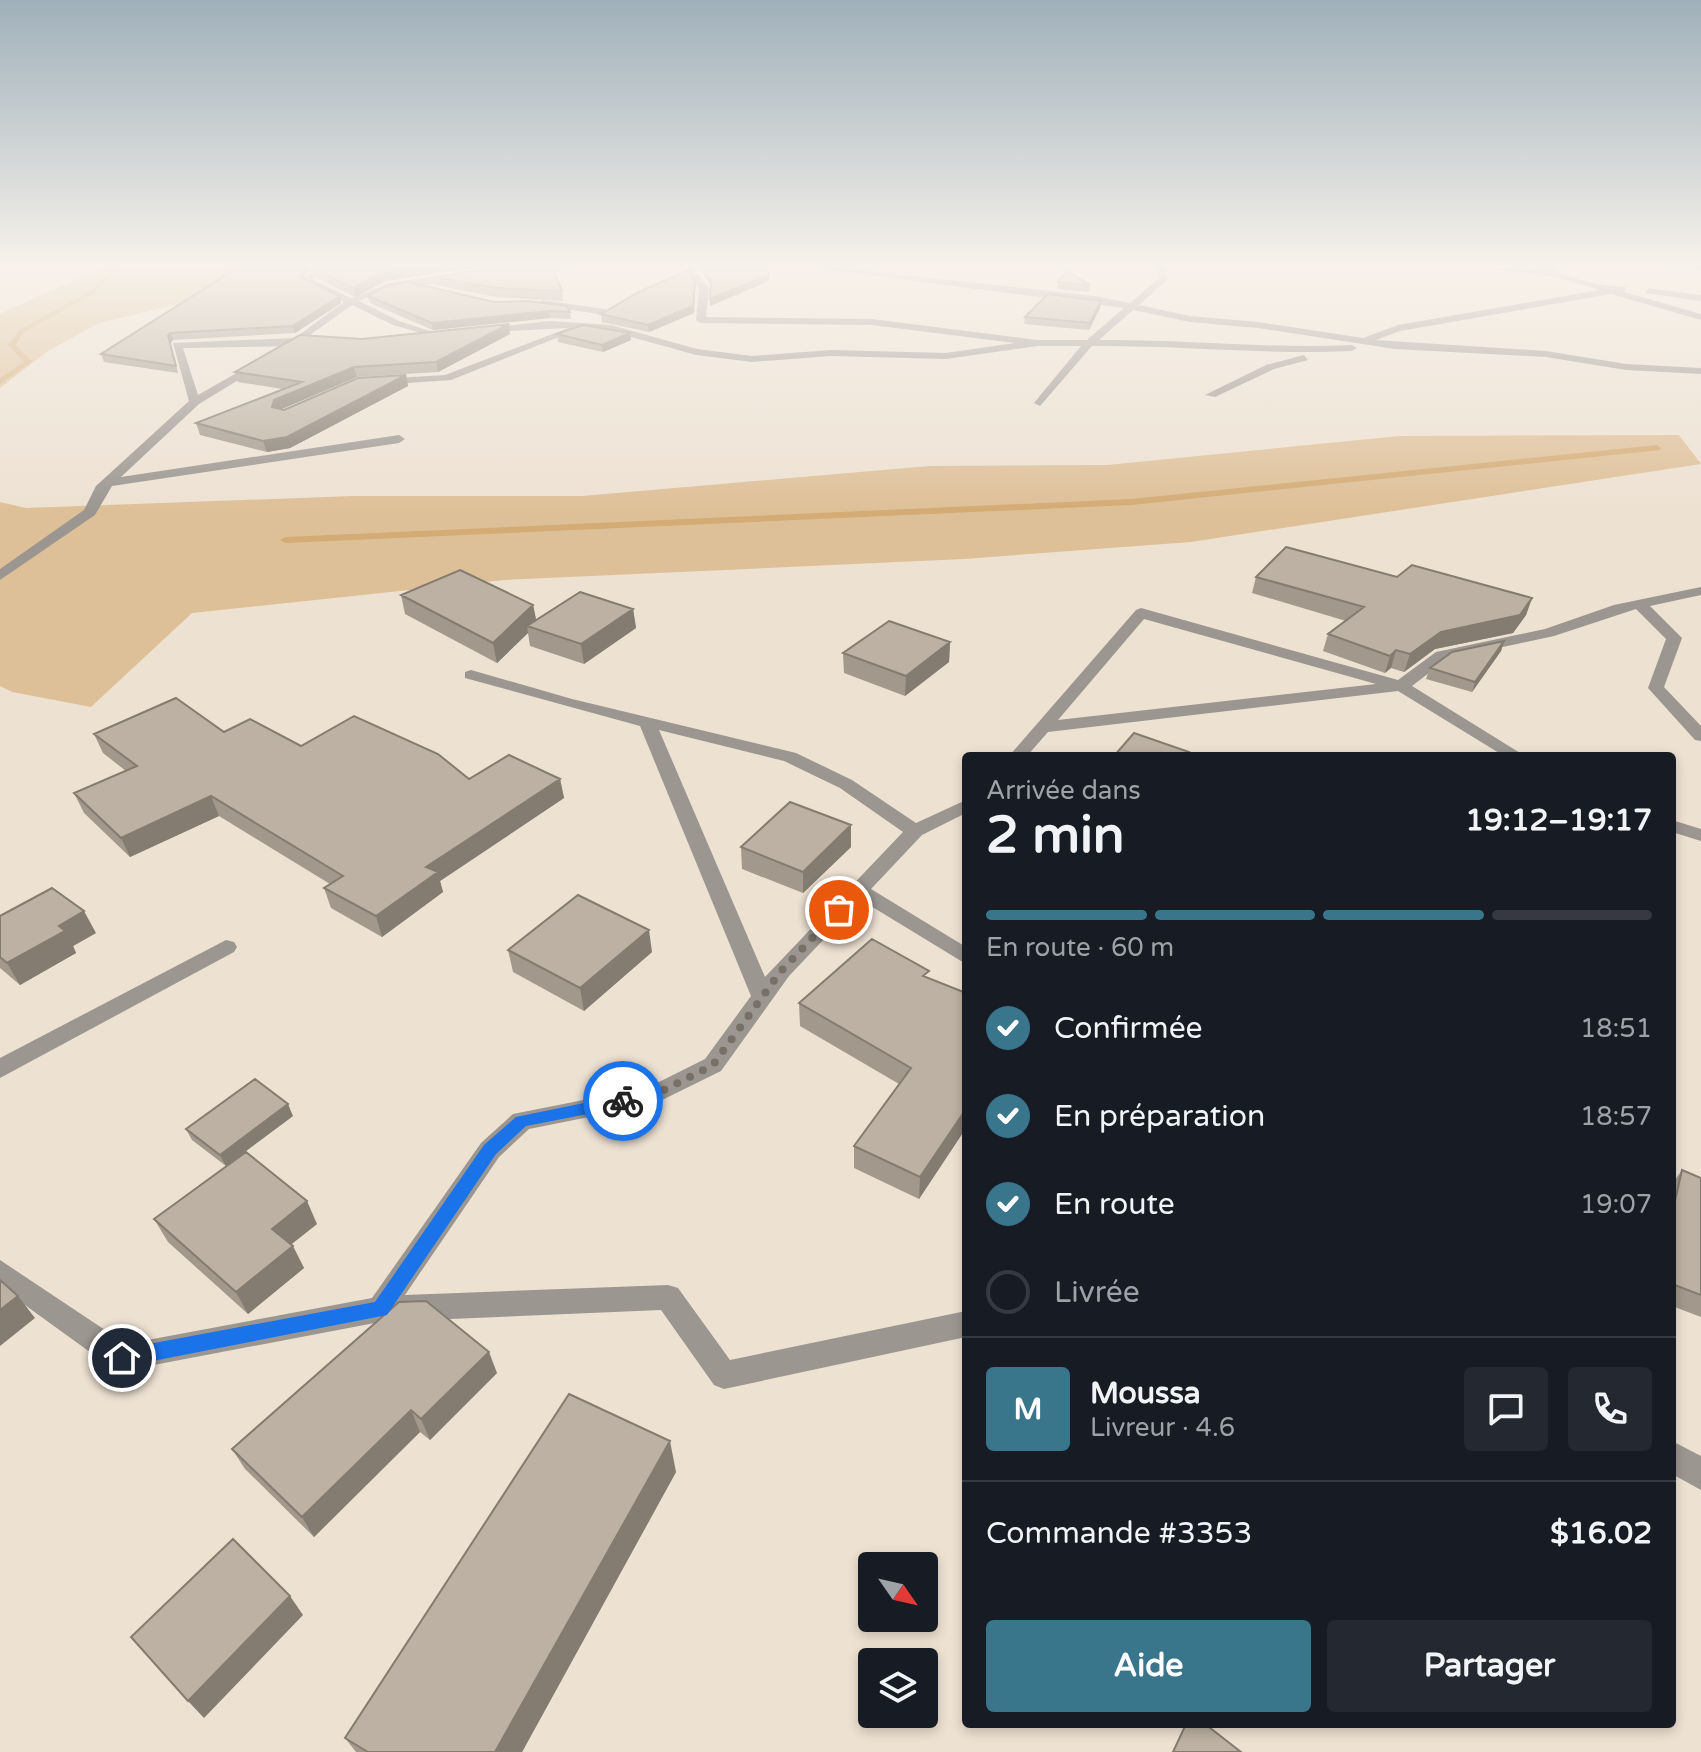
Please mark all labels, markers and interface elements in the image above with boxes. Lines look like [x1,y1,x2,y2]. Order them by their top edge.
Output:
text: Arrivée dans [986,775,1141,806]
text: 19:12–19:17 [1465,802,1652,839]
text: 2 min [986,804,1125,867]
pin [805,876,873,944]
icon: bag [817,888,861,932]
text: En route · 60 m [986,932,1174,963]
icon: check [986,1006,1030,1050]
text: Confirmée [1054,1010,1203,1047]
text: 18:51 [1580,1013,1652,1044]
courier [583,1061,663,1141]
icon: bike [601,1079,645,1123]
icon: check [986,1094,1030,1138]
text: En préparation [1054,1098,1265,1135]
text: 18:57 [1580,1101,1652,1132]
icon: check [986,1182,1030,1226]
text: En route [1054,1186,1175,1223]
text: 19:07 [1580,1189,1652,1220]
text: Livrée [1054,1274,1140,1311]
pin [88,1324,156,1392]
icon: home [100,1336,144,1380]
button: chat [1464,1367,1548,1451]
button: phone [1568,1367,1652,1451]
text: Moussa [1090,1375,1201,1412]
text: M [1014,1391,1042,1428]
text: Livreur · 4.6 [1090,1412,1235,1443]
text: Commande #3353 [986,1515,1252,1552]
text: $16.02 [1550,1515,1652,1552]
north arrow [858,1552,938,1632]
map controls [858,1552,938,1728]
button: Aide [986,1620,1311,1712]
button: Partager [1327,1620,1652,1712]
button: layers [858,1648,938,1728]

